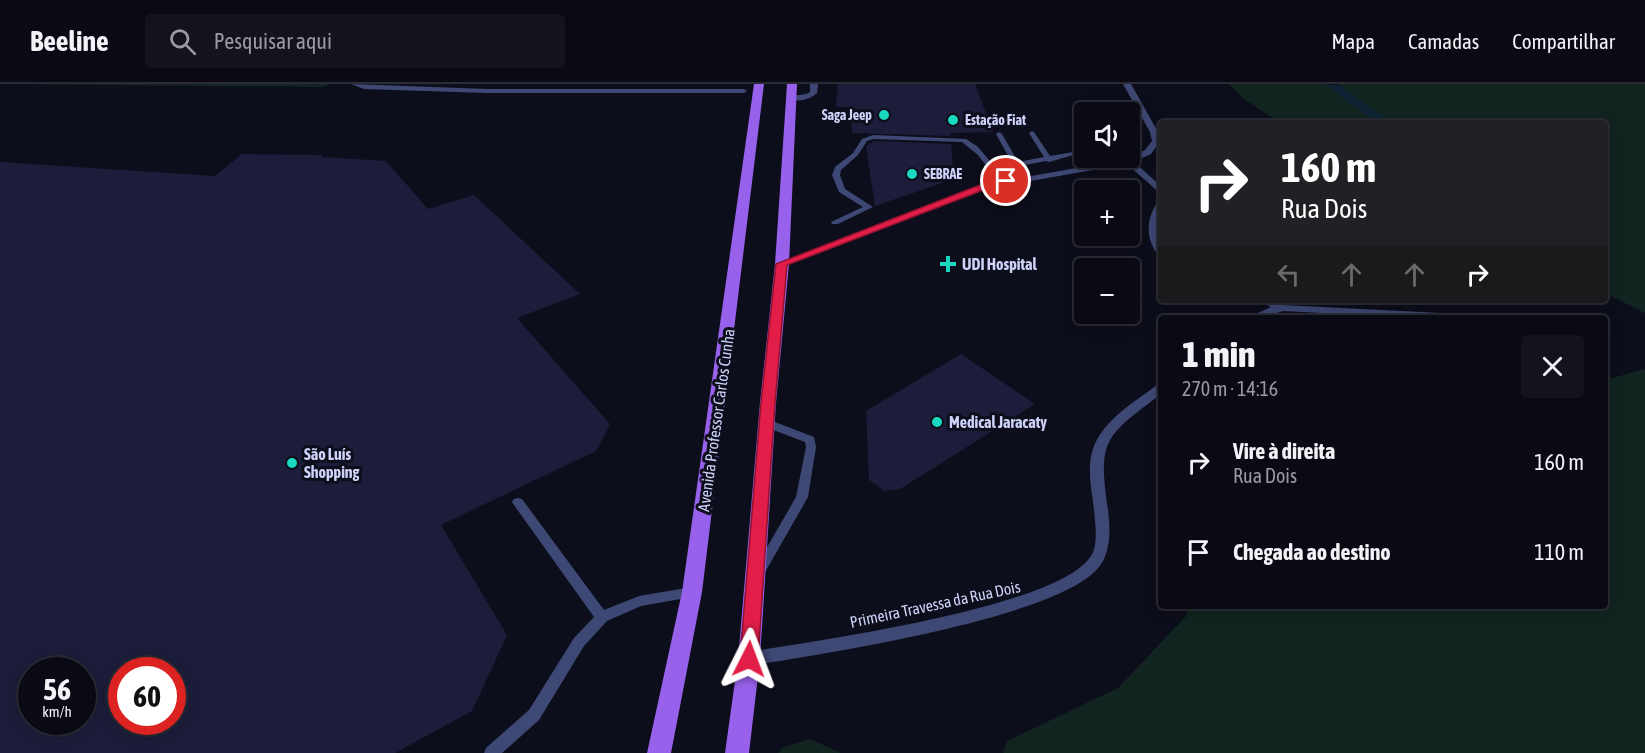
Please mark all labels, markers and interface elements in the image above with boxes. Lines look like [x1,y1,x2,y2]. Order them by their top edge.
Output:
search box [145,14,565,68]
text: Beeline [30,25,109,57]
icon: search [166,25,199,58]
text: Pesquisar aqui [214,28,332,54]
text: Mapa [1331,29,1375,53]
text: Camadas [1408,29,1479,53]
text: Compartilhar [1512,29,1615,53]
map controls [1074,102,1140,324]
button: sound [1074,102,1140,168]
place label: Saga Jeep [822,107,872,123]
marker: Saga Jeep [877,108,891,122]
place label: Estação Fiat [965,112,1026,128]
marker: Estação Fiat [946,113,960,127]
text: 160 m [1281,143,1376,191]
icon: right [1182,144,1260,222]
pin [980,155,1031,206]
icon: arrive [989,164,1022,197]
place label: SEBRAE [924,166,962,182]
marker: SEBRAE [905,167,919,181]
button: + [1074,180,1140,246]
text: Rua Dois [1281,193,1367,224]
marker: UDI Hospital [939,255,957,273]
place label: UDI Hospital [962,255,1037,273]
button: − [1074,258,1140,324]
icon: left [1272,258,1305,291]
icon: ahead [1335,258,1368,291]
icon: ahead [1398,258,1431,291]
icon: right [1461,258,1494,291]
street label: Avenida Professor Carlos Cunha [694,327,738,513]
text: 1 min [1182,333,1256,375]
button: close [1521,335,1584,398]
text: 270 m · 14:16 [1182,377,1278,400]
place label: Medical Jaracaty [949,413,1047,431]
marker: Medical Jaracaty [930,415,944,429]
text: Vire à direita [1233,438,1335,464]
place label: São Luís Shopping [304,445,360,481]
icon: right [1182,446,1215,479]
text: 160 m [1534,449,1584,475]
marker: São Luís Shopping [285,456,299,470]
text: Rua Dois [1233,464,1297,487]
icon: arrive [1182,536,1215,569]
text: Chegada ao destino [1233,539,1391,565]
text: 110 m [1534,539,1584,565]
street label: Primeira Travessa da Rua Dois [848,577,1022,631]
position arrow [717,627,781,691]
speed limit sign: 60 [108,657,186,735]
text: 56 [43,672,71,706]
text: km/h [42,703,72,720]

